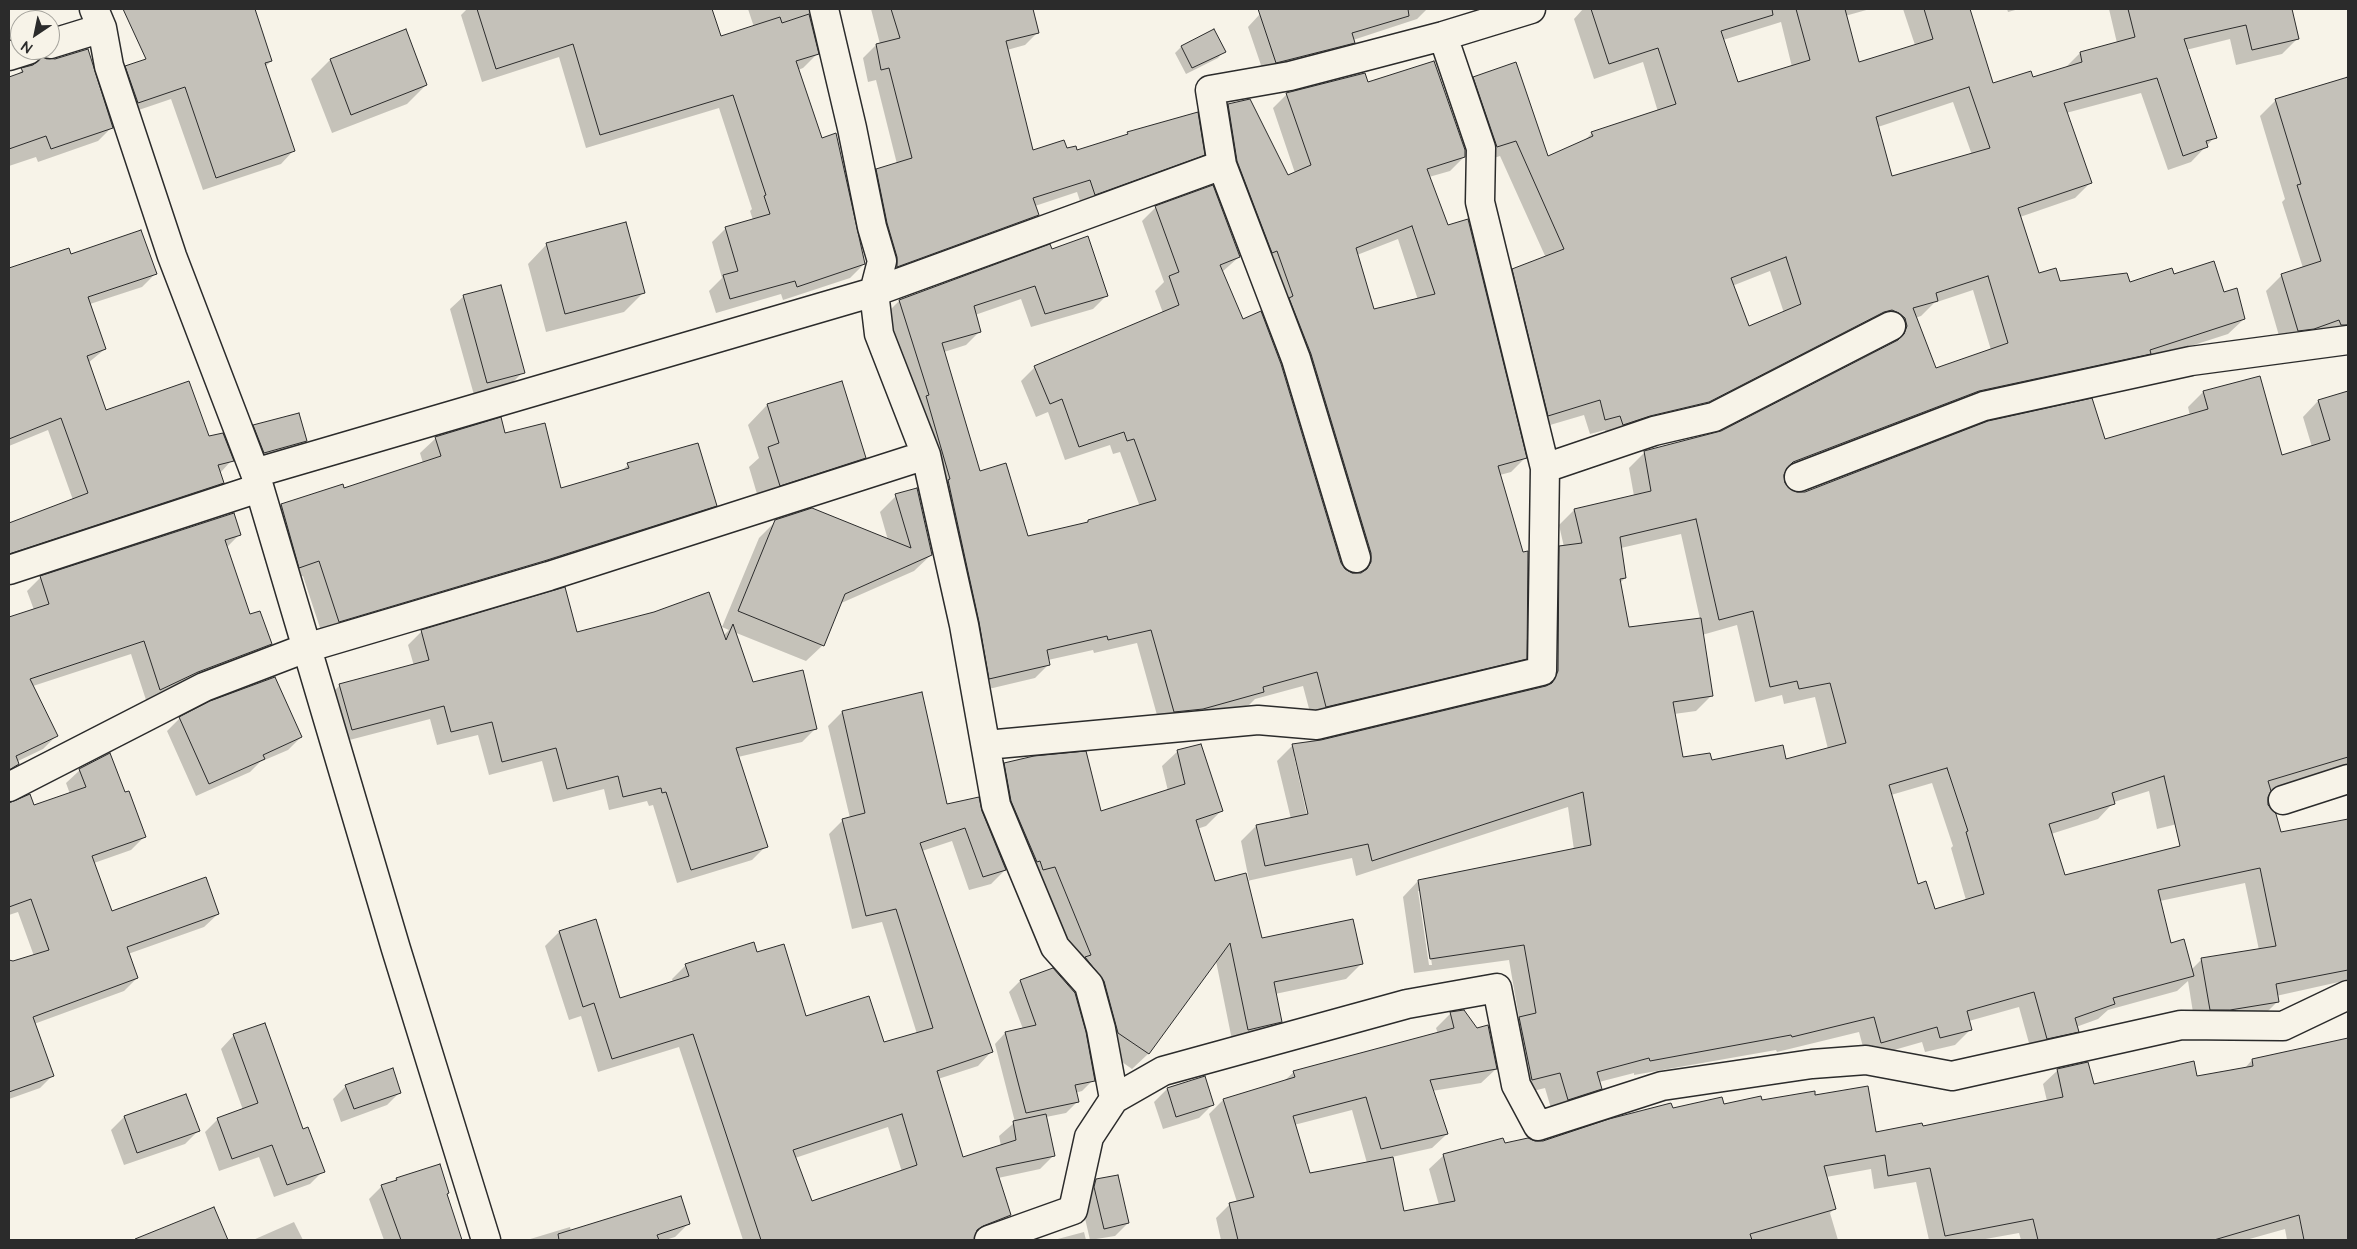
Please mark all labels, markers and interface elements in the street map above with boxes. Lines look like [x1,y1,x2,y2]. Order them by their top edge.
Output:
north arrow [10,10,60,60]
text: N [18,36,36,57]

